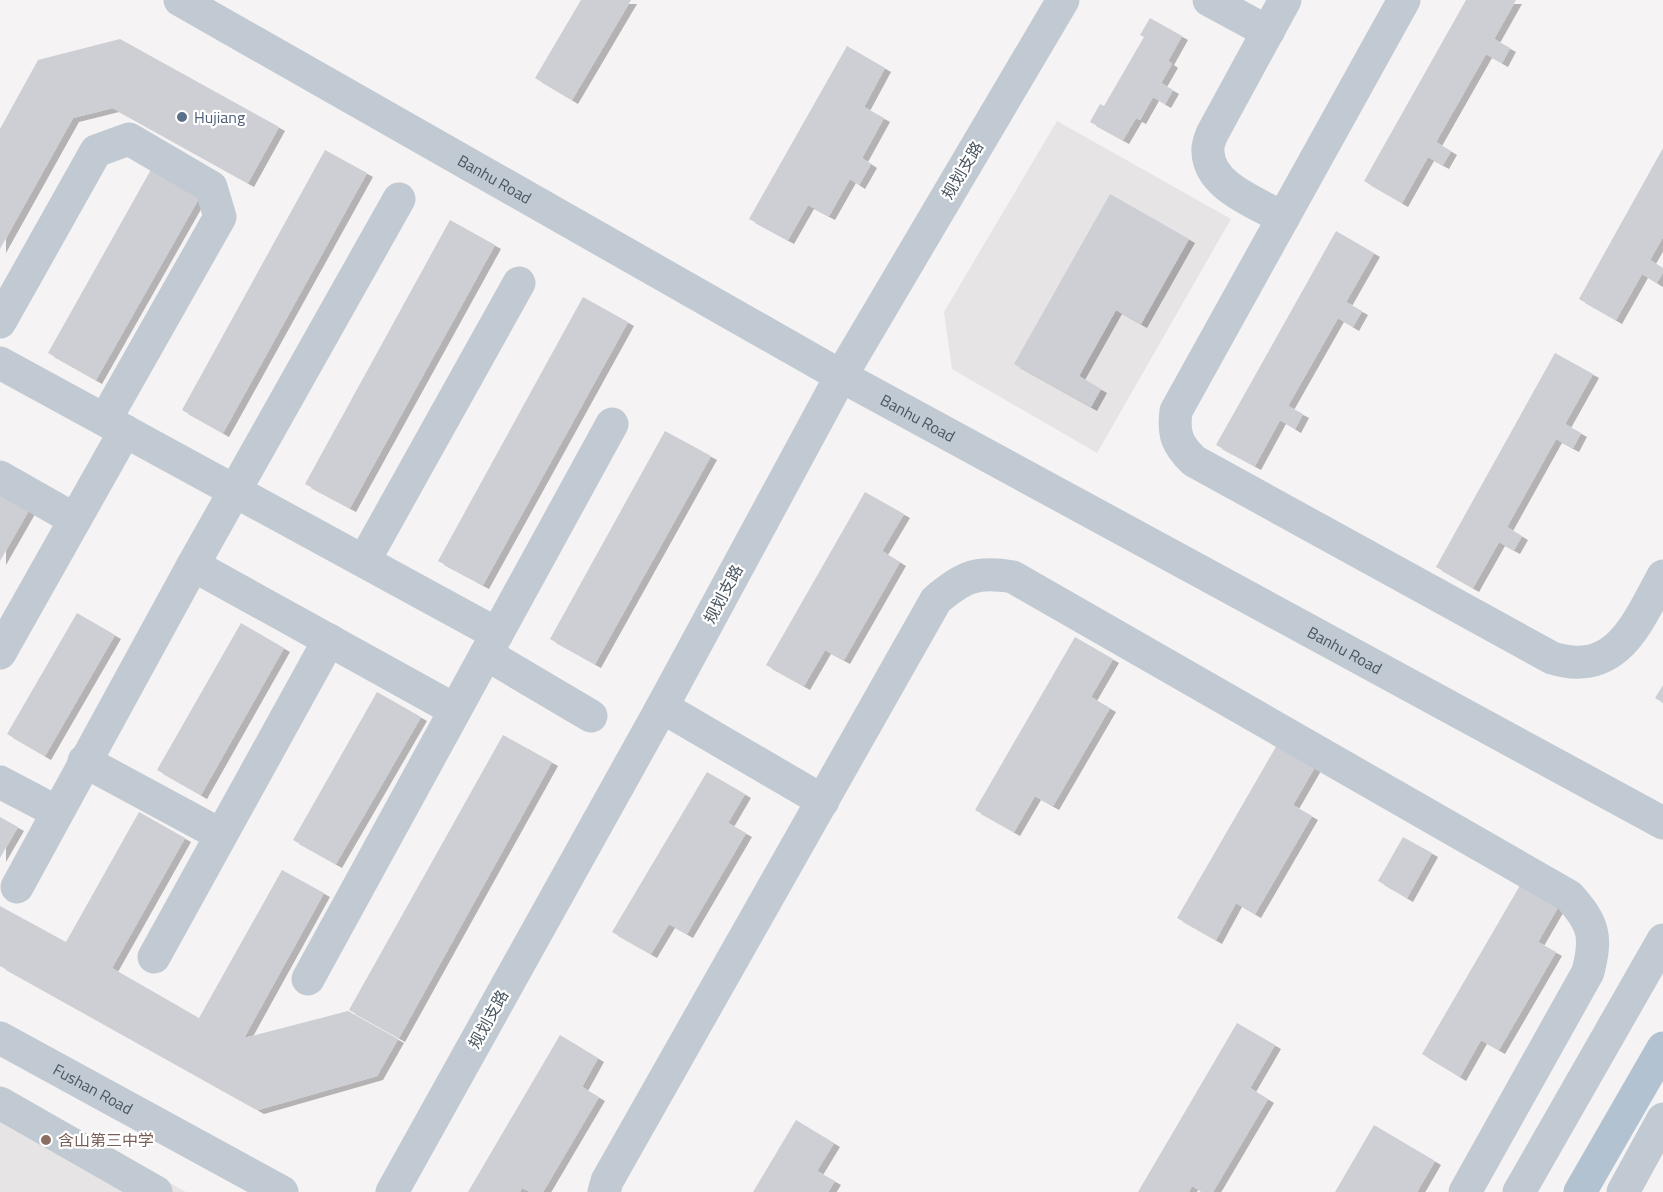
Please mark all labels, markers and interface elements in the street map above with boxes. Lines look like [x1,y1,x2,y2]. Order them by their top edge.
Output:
place label: Hujiang [194,105,245,129]
marker: Hujiang [175,110,189,124]
street label: 规划支路 [935,136,989,204]
street label: Banhu Road [453,148,536,210]
street label: Banhu Road [876,388,960,448]
street label: 规划支路 [697,560,749,628]
street label: Banhu Road [1303,620,1387,680]
street label: 规划支路 [462,985,514,1053]
street label: Fushan Road [49,1057,137,1120]
place label: 含山第三中学 [58,1128,154,1152]
marker: 含山第三中学 [39,1133,53,1147]

